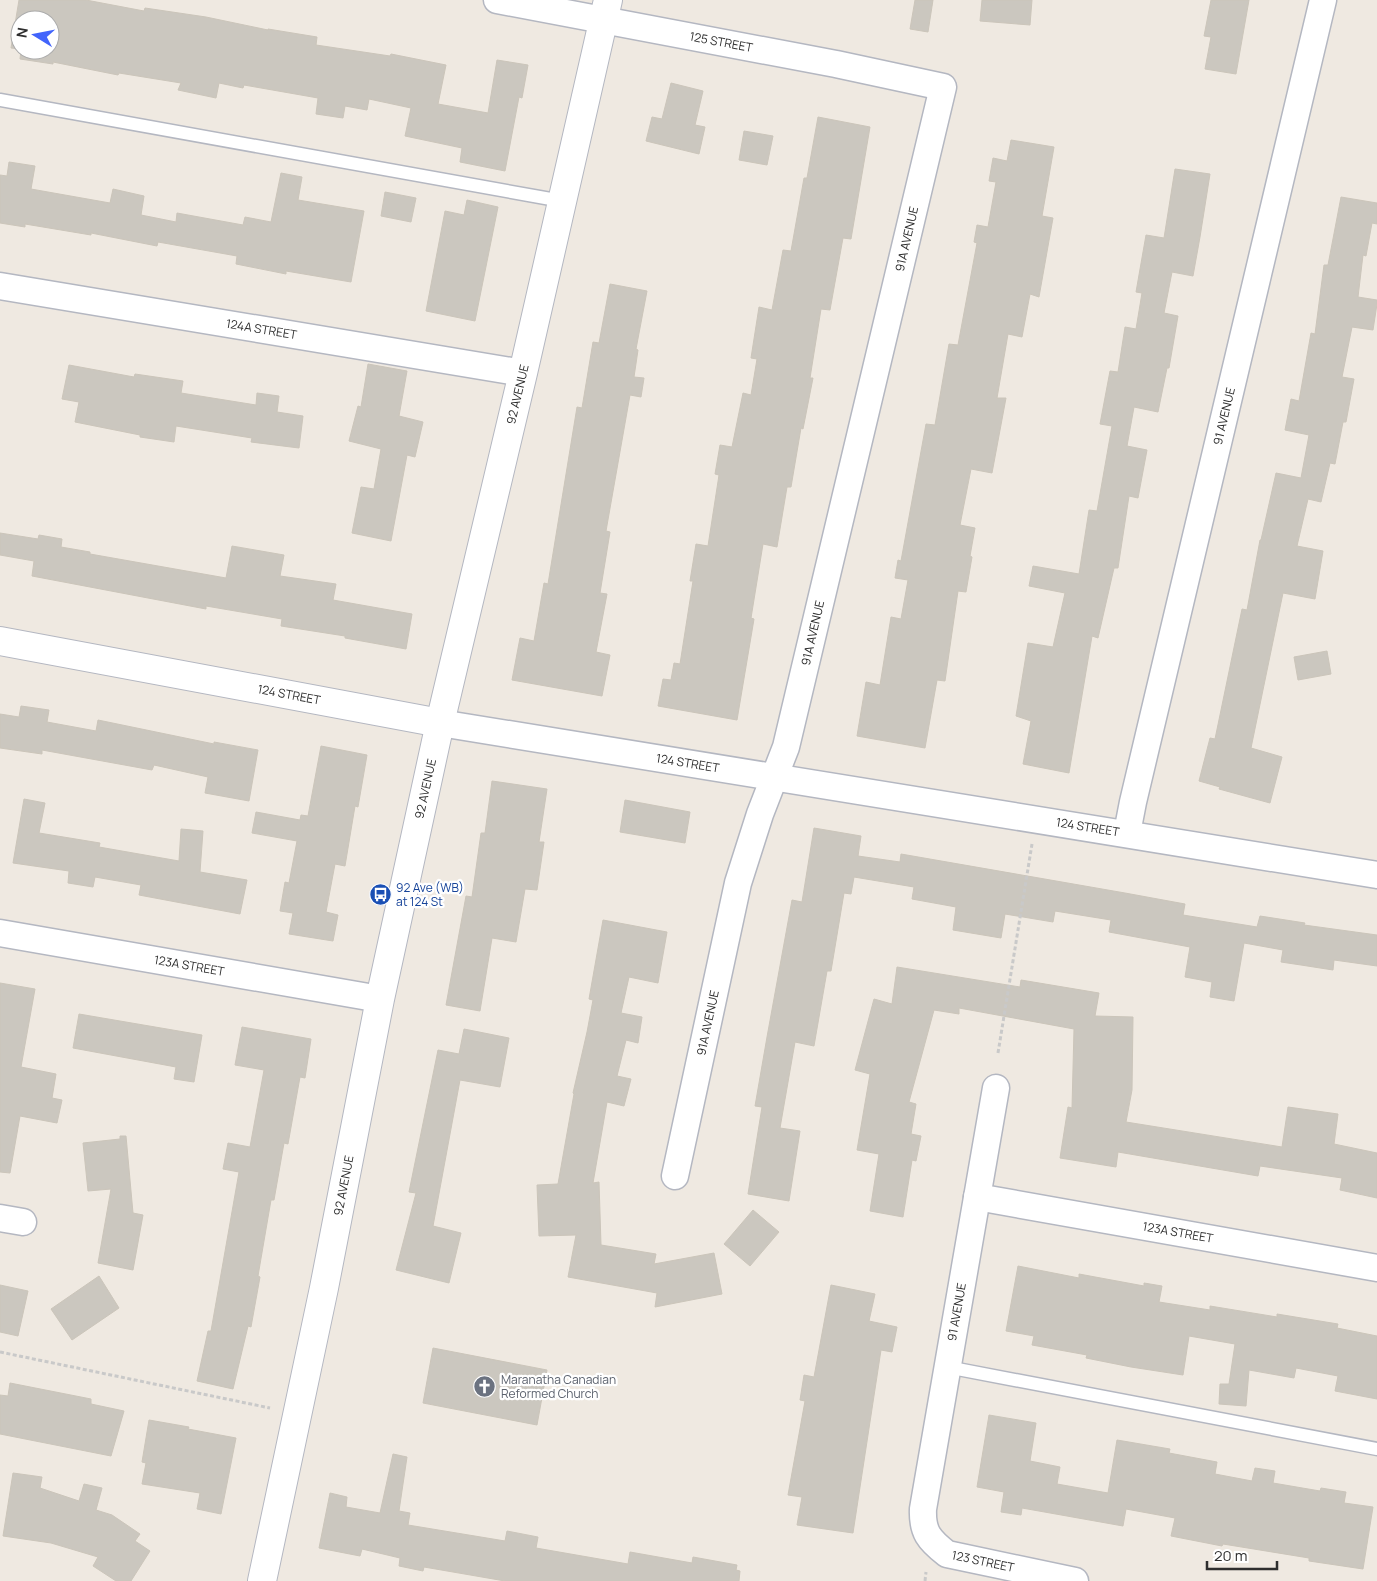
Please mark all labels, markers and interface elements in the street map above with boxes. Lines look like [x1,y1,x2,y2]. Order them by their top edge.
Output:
north arrow [10,10,60,60]
text: N [11,26,32,39]
street label: 125 STREET [688,28,755,56]
street label: 91A AVENUE [891,204,922,273]
street label: 124A STREET [225,315,299,343]
street label: 92 AVENUE [502,363,533,426]
street label: 91 AVENUE [1209,385,1239,447]
street label: 91A AVENUE [797,598,828,667]
street label: 124 STREET [256,680,323,709]
street label: 124 STREET [655,749,721,776]
street label: 92 AVENUE [410,757,440,820]
street label: 124 STREET [1055,813,1121,840]
place label: 92 Ave (WB) at 124 St [396,879,464,910]
bus stop icon: 92 Ave (WB) at 124 St [368,883,392,907]
street label: 123A STREET [153,951,227,980]
street label: 91A AVENUE [692,988,723,1057]
street label: 92 AVENUE [329,1154,358,1217]
street label: 123A STREET [1141,1218,1215,1247]
street label: 91 AVENUE [943,1281,970,1342]
place label: Maranatha Canadian Reformed Church [501,1371,616,1402]
church icon: Maranatha Canadian Reformed Church [473,1375,497,1399]
scale bar [1207,1538,1277,1570]
text: 20 m [1214,1545,1247,1566]
street label: 123 STREET [950,1546,1017,1576]

